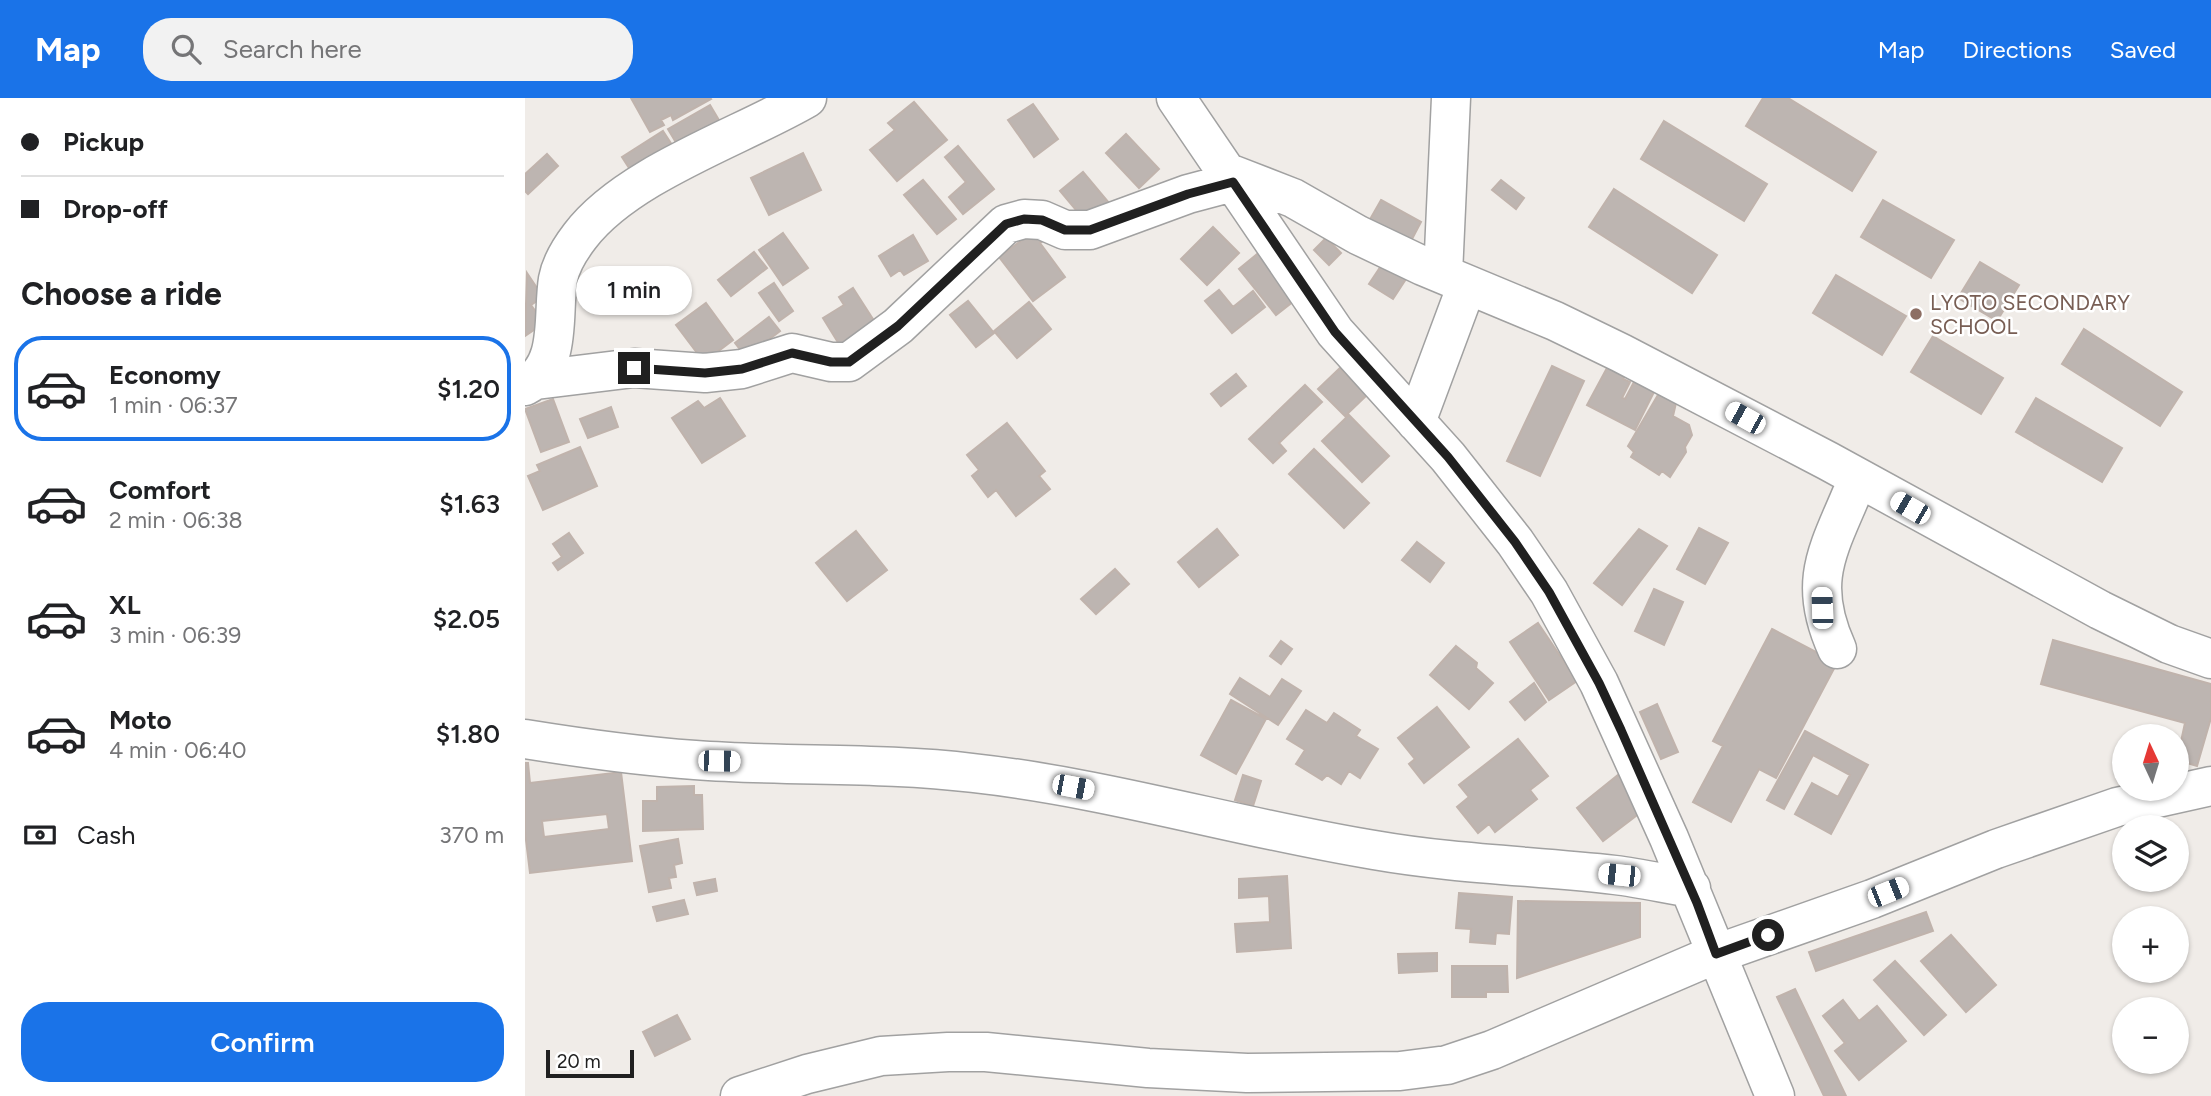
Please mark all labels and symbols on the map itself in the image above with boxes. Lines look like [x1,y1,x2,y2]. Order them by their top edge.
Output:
callout: 1 min [576,266,692,316]
place label: LYOTO SECONDARY SCHOOL [1930,290,2130,339]
marker: LYOTO SECONDARY SCHOOL [1908,306,1924,322]
route end [618,352,650,384]
car [1722,399,1769,437]
car [1887,488,1934,528]
car [1811,587,1834,629]
north arrow [2112,724,2189,802]
car [698,750,741,772]
car [1051,773,1096,801]
car [1598,862,1641,888]
car [1865,874,1912,910]
route start [1752,919,1784,951]
scale bar [546,1047,633,1079]

